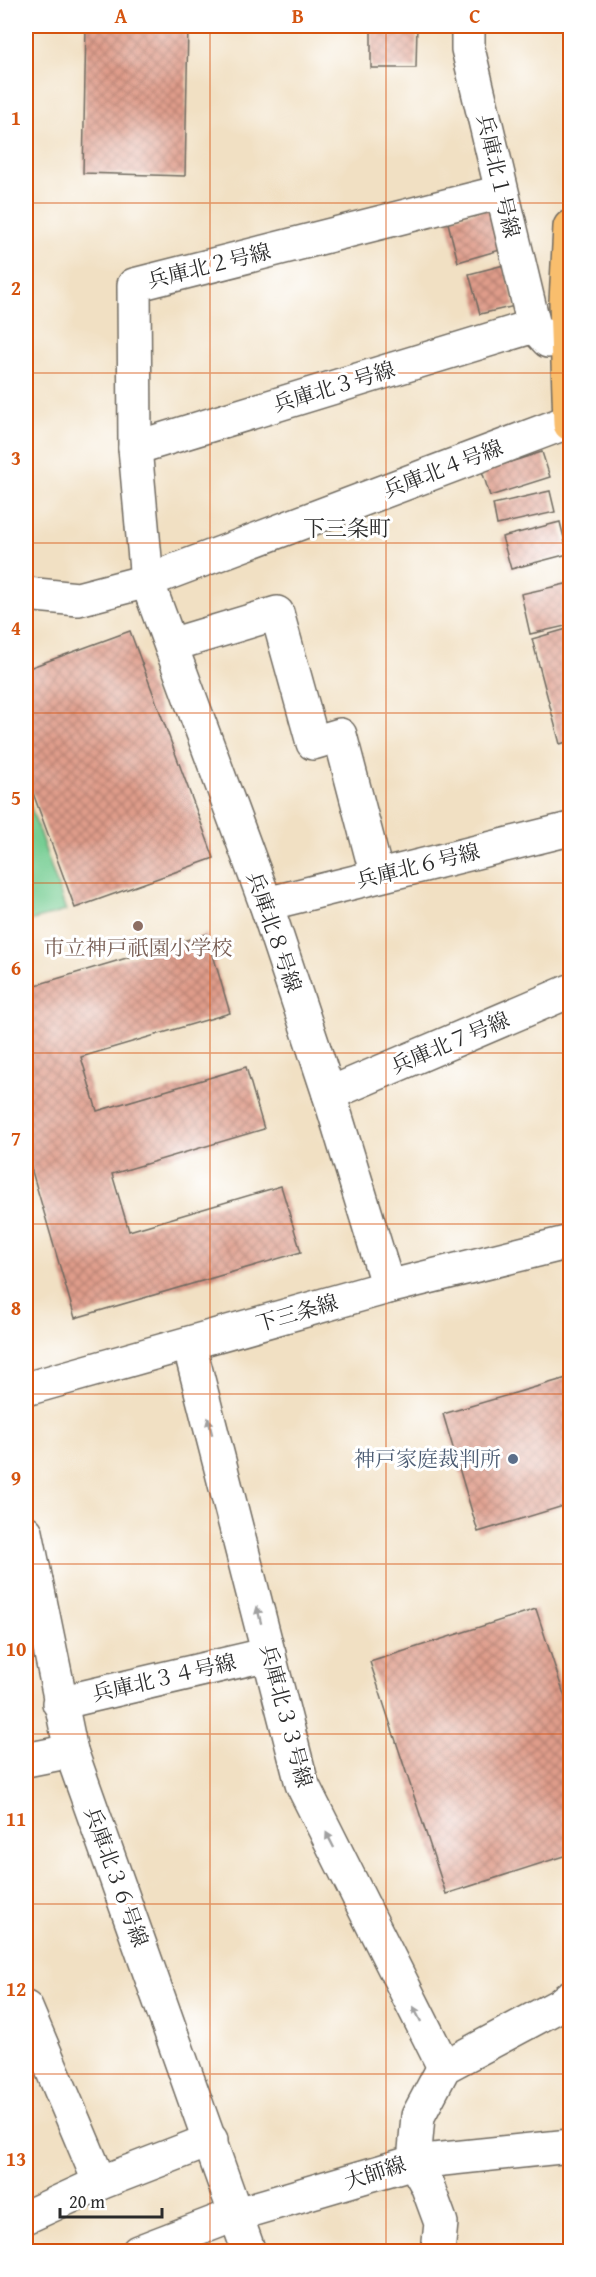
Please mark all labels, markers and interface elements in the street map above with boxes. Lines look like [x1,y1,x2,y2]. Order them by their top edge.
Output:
text: A [115,1,128,30]
text: B [292,1,304,30]
text: C [469,1,481,30]
text: 1 [11,103,21,132]
street label: 兵庫北１号線 [469,111,528,241]
street label: 兵庫北２号線 [144,235,274,296]
text: 2 [11,273,21,302]
street label: 兵庫北３号線 [269,353,399,420]
street label: 兵庫北４号線 [378,431,507,506]
text: 3 [11,443,21,472]
district label: 下三条町 [303,512,391,544]
text: 4 [11,613,21,642]
text: 5 [11,783,21,812]
street label: 兵庫北６号線 [353,835,483,896]
street label: 兵庫北８号線 [239,867,310,996]
marker: 市立神戸祇園小学校 [131,919,145,933]
place label: 市立神戸祇園小学校 [44,932,233,963]
text: 6 [11,953,21,982]
street label: 兵庫北７号線 [386,1004,514,1081]
text: 7 [11,1123,21,1152]
street label: 下三条線 [252,1286,342,1339]
text: 8 [11,1293,21,1322]
one-way arrow [205,1417,214,1435]
place label: 神戸家庭裁判所 [354,1443,501,1474]
marker: 神戸家庭裁判所 [506,1452,520,1466]
text: 9 [11,1463,21,1492]
one-way arrow [253,1606,263,1624]
text: 10 [6,1634,26,1663]
street label: 兵庫北３３号線 [252,1641,320,1791]
street label: 兵庫北３４号線 [89,1646,239,1709]
street label: 兵庫北３６号線 [77,1802,156,1951]
text: 11 [6,1804,26,1833]
one-way arrow [325,1832,335,1849]
text: 12 [6,1974,26,2003]
one-way arrow [413,2006,422,2023]
text: 13 [6,2144,26,2173]
street label: 大師線 [340,2148,410,2197]
scale bar [60,2181,162,2219]
text: 20 m [69,2188,105,2215]

